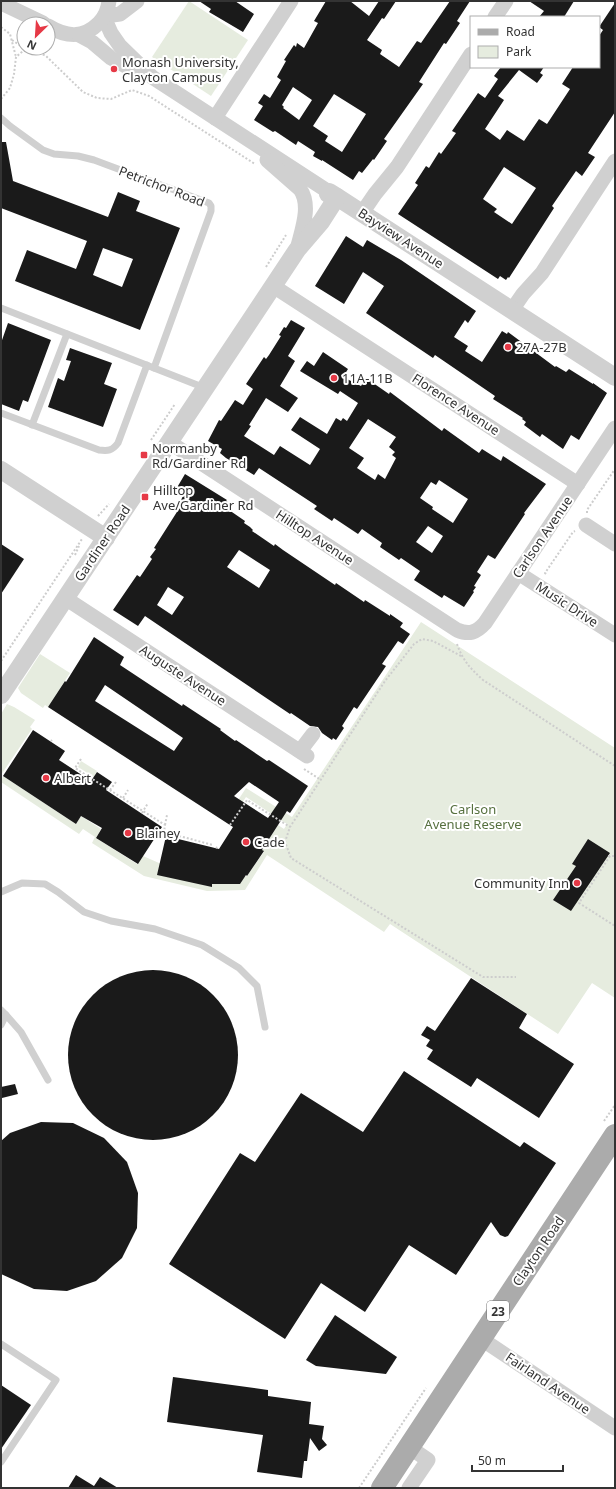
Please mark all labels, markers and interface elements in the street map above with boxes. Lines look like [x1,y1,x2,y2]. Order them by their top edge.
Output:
north arrow [16,16,56,56]
legend [470,16,600,68]
text: Road [506,23,535,40]
text: N [24,37,39,54]
text: Park [506,43,532,60]
place label: Monash University, Clayton Campus [122,53,239,86]
marker: Monash University, Clayton Campus [109,64,119,74]
street label: Petrichor Road [116,161,208,211]
street label: Bayview Avenue [355,204,447,272]
place label: 27A-27B [516,338,567,356]
marker: 27A-27B [503,342,513,352]
place label: 11A-11B [342,369,393,387]
street label: Florence Avenue [409,369,503,439]
marker: 11A-11B [329,373,339,383]
place label: Normanby Rd/Gardiner Rd [152,439,246,472]
marker: Normanby Rd/Gardiner Rd [139,450,149,460]
place label: Hilltop Ave/Gardiner Rd [153,481,254,514]
marker: Hilltop Ave/Gardiner Rd [140,492,150,502]
street label: Carlson Avenue [508,492,576,582]
street label: Gardiner Road [70,501,134,585]
street label: Hilltop Avenue [273,505,357,569]
street label: Music Drive [532,577,602,631]
street label: Auguste Avenue [136,640,230,710]
place label: Albert [54,769,91,787]
marker: Albert [41,773,51,783]
park label: Carlson Avenue Reserve [424,800,522,833]
place label: Blainey [136,824,181,842]
marker: Blainey [123,828,133,838]
place label: Cade [254,833,285,851]
marker: Cade [241,837,251,847]
place label: Community Inn [474,874,569,892]
marker: Community Inn [572,878,582,888]
street label: Clayton Road [508,1213,568,1289]
road number: 23 [487,1301,509,1321]
street label: Fairland Avenue [502,1348,594,1418]
scale bar [472,1447,563,1473]
text: 50 m [478,1452,506,1469]

